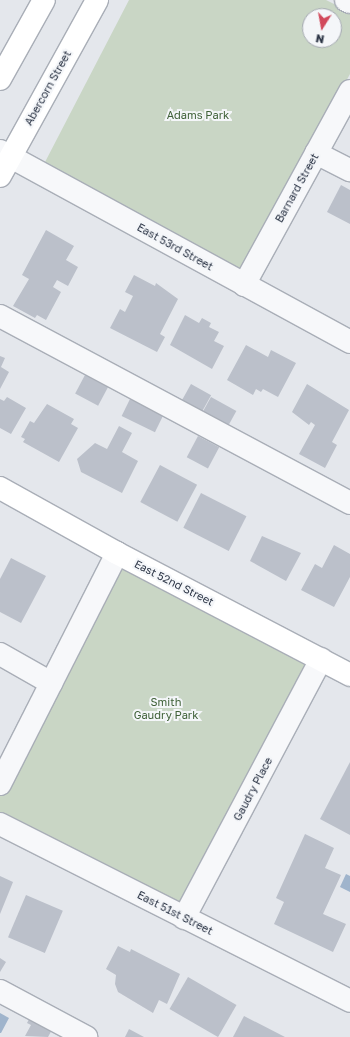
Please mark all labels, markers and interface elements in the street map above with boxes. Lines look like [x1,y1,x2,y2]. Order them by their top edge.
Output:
north arrow [302,8,342,48]
text: N [314,32,325,46]
street label: Abercorn Street [22,48,74,128]
park label: Adams Park [167,108,229,122]
street label: Barnard Street [273,151,321,225]
street label: East 53rd Street [135,221,215,273]
street label: East 52nd Street [132,557,216,609]
park label: Smith Gaudry Park [134,696,198,722]
street label: Gaudry Place [231,755,275,823]
street label: East 51st Street [135,888,215,938]

